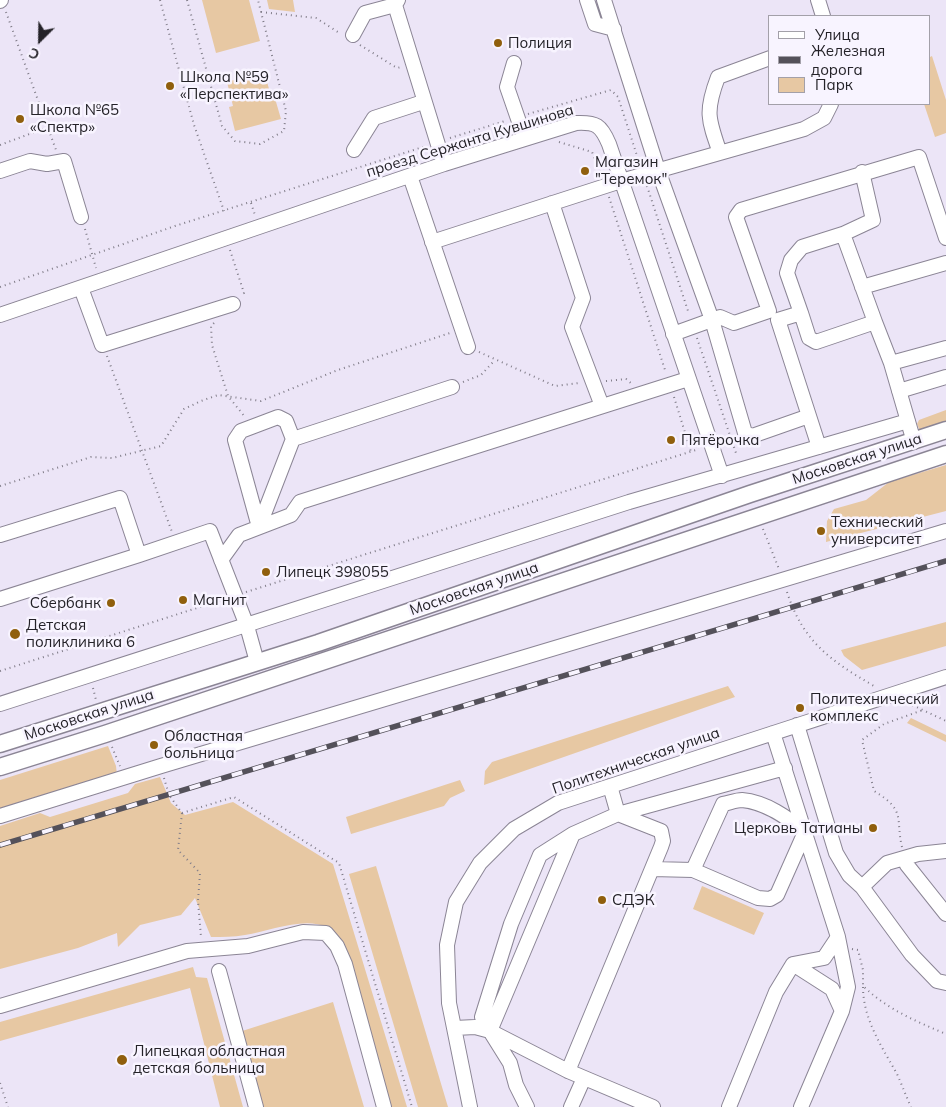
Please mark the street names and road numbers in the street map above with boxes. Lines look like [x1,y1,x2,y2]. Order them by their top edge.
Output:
street label: проезд Сержанта Кувшинова [364,101,576,181]
street label: Московская улица [790,430,924,488]
street label: Московская улица [407,559,541,619]
street label: Московская улица [22,686,156,744]
street label: Политехническая улица [550,724,722,798]

